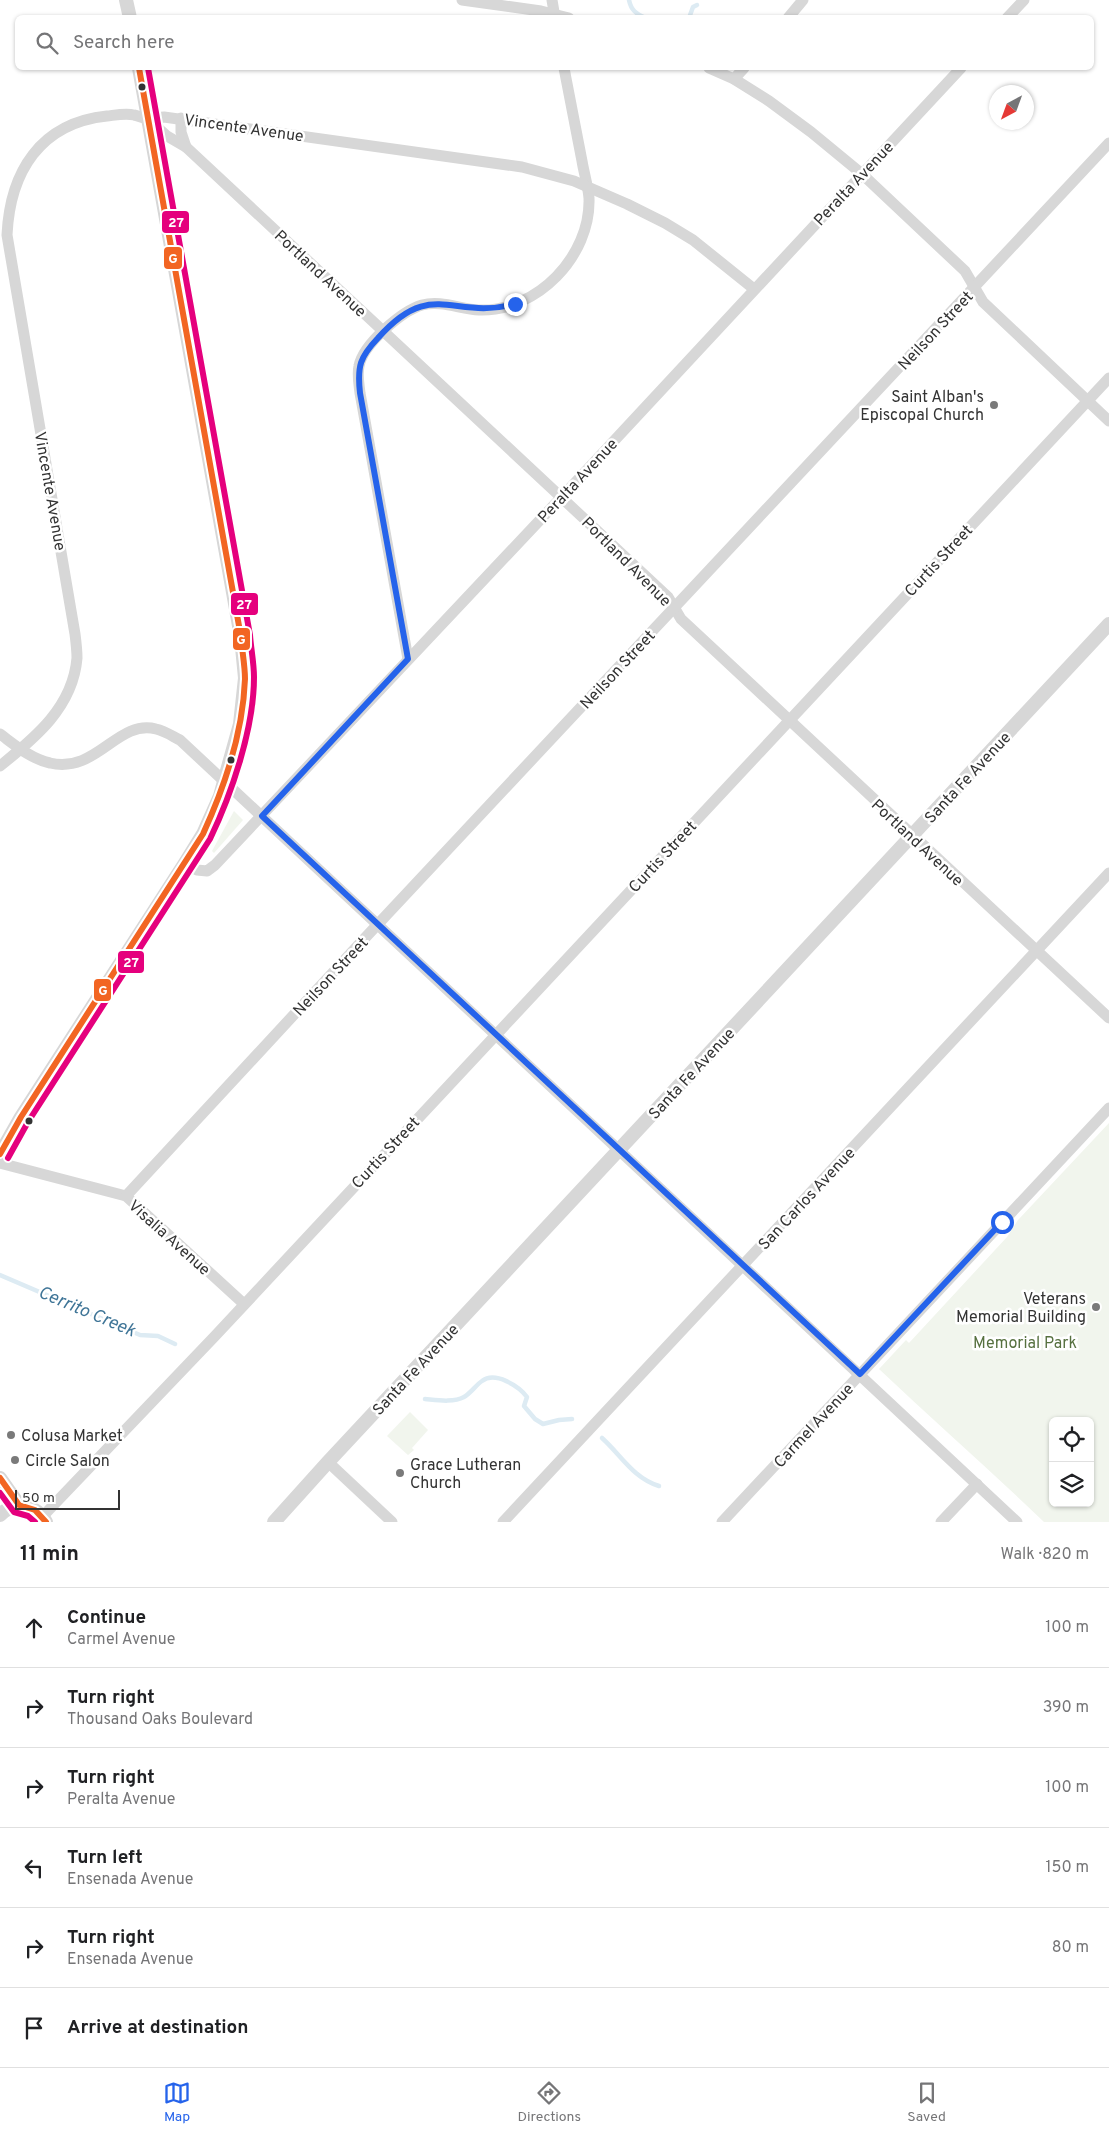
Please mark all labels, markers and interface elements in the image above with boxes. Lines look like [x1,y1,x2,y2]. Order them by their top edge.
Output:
search box [15,15,1094,70]
icon: search [33,29,61,57]
text: Search here [73,31,175,55]
unlabelled marker [137,82,147,92]
north arrow [989,85,1034,130]
street label: Vincente Avenue [183,111,305,147]
street label: Peralta Avenue [810,138,899,231]
line badge: 27 [161,210,190,234]
text: 27 [168,215,184,232]
street label: Portland Avenue [269,227,370,322]
line badge: G [163,246,183,270]
text: G [168,251,178,268]
street label: Neilson Street [895,288,978,375]
route end [504,293,527,316]
place label: Saint Alban's Episcopal Church [860,388,984,426]
marker: Saint Alban's Episcopal Church [988,399,1000,411]
street label: Vincente Avenue [29,430,69,552]
street label: Peralta Avenue [534,435,623,528]
street label: Portland Avenue [576,513,675,612]
street label: Curtis Street [901,521,978,601]
line badge: 27 [230,592,259,616]
text: 27 [236,597,252,614]
line badge: G [232,627,251,651]
street label: Neilson Street [577,627,660,714]
text: G [236,632,246,649]
street label: Santa Fe Avenue [921,728,1016,828]
unlabelled marker [226,755,236,765]
street label: Portland Avenue [866,796,967,891]
street label: Curtis Street [625,817,702,897]
street label: Neilson Street [290,934,373,1021]
line badge: 27 [117,950,145,974]
text: 27 [123,955,139,972]
line badge: G [93,978,112,1002]
text: G [98,983,108,1000]
street label: Santa Fe Avenue [645,1024,740,1124]
street label: Curtis Street [348,1113,425,1193]
unlabelled marker [24,1116,34,1126]
street label: San Carlos Avenue [755,1144,860,1255]
street label: Visalia Avenue [123,1196,214,1281]
route start [991,1211,1014,1234]
water label: Cerrito Creek [34,1282,139,1344]
place label: Veterans Memorial Building [956,1290,1086,1328]
marker: Veterans Memorial Building [1090,1301,1102,1313]
street label: Santa Fe Avenue [369,1320,464,1420]
park label: Memorial Park [973,1334,1077,1354]
street label: Carmel Avenue [770,1380,859,1473]
map controls [1049,1417,1094,1507]
button: locate [1049,1417,1094,1462]
place label: Colusa Market [21,1427,123,1447]
marker: Colusa Market [5,1429,17,1441]
place label: Circle Salon [25,1452,110,1472]
marker: Circle Salon [9,1454,21,1466]
place label: Grace Lutheran Church [410,1456,521,1494]
button: layers [1049,1462,1094,1507]
marker: Grace Lutheran Church [394,1467,406,1479]
scale bar [15,1487,120,1510]
text: 50 m [22,1490,55,1507]
text: 11 min [20,1541,79,1568]
text: Walk · 820 m [1001,1545,1089,1565]
text: Continue [67,1606,146,1630]
icon: ahead [20,1614,48,1642]
text: 100 m [1045,1618,1089,1638]
text: Carmel Avenue [67,1630,175,1650]
text: Turn right [67,1686,155,1710]
icon: right [20,1694,48,1722]
text: 390 m [1043,1698,1089,1718]
text: Thousand Oaks Boulevard [67,1710,253,1730]
text: Turn right [67,1766,155,1790]
icon: right [20,1774,48,1802]
text: 100 m [1045,1778,1089,1798]
text: Peralta Avenue [67,1790,175,1810]
text: Turn left [67,1846,143,1870]
icon: left [20,1854,48,1882]
text: 150 m [1046,1858,1089,1878]
text: Ensenada Avenue [67,1870,193,1890]
text: Turn right [67,1926,155,1950]
icon: right [20,1934,48,1962]
text: 80 m [1052,1938,1089,1958]
text: Ensenada Avenue [67,1950,193,1970]
icon: arrive [20,2014,48,2042]
text: Arrive at destination [67,2016,248,2040]
tab: Map [163,2079,191,2126]
tab: Directions [517,2079,581,2126]
tab: Saved [907,2079,946,2126]

